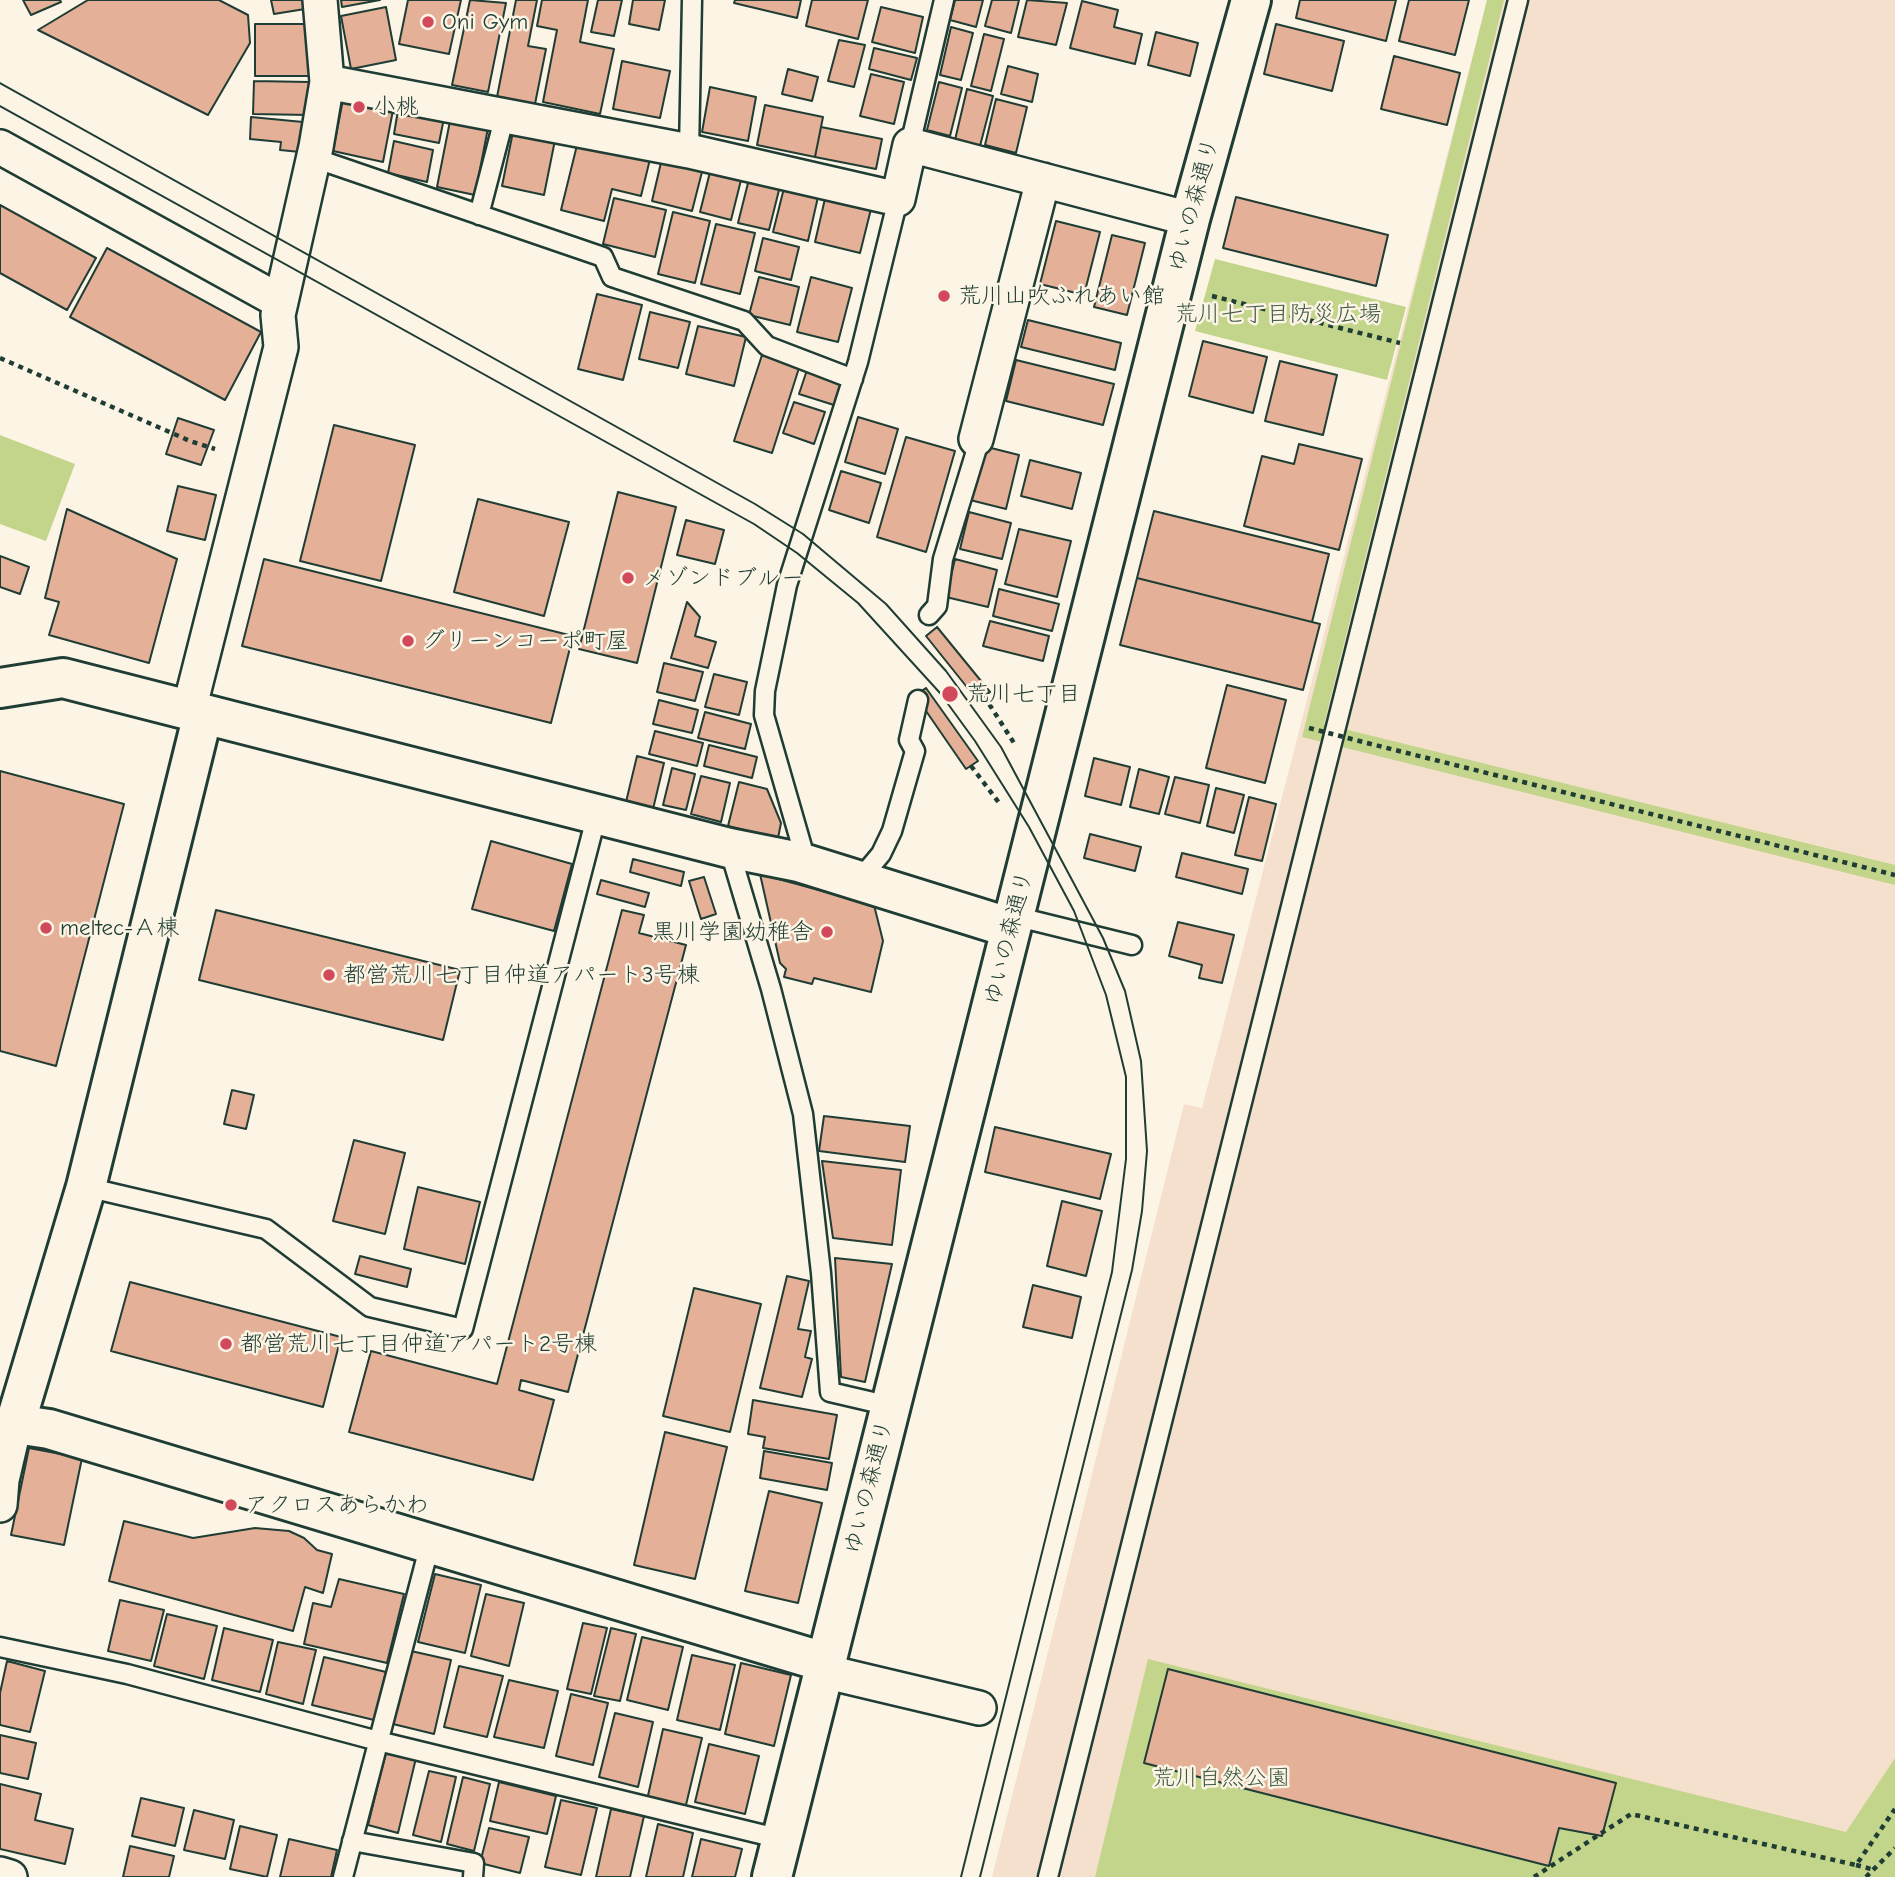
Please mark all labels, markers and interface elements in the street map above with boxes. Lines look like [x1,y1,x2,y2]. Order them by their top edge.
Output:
place label: Oni Gym [442,8,528,36]
marker: Oni Gym [420,14,436,30]
place label: 小桃 [373,93,419,121]
marker: 小桃 [351,99,367,115]
street label: ゆいの森通り [1163,135,1225,275]
place label: 荒川山吹ふれあい館 [958,282,1165,310]
marker: 荒川山吹ふれあい館 [936,288,952,304]
park label: 荒川七丁目防災広場 [1175,300,1381,328]
place label: メゾンドブルー [642,564,804,592]
marker: メゾンドブルー [620,570,636,586]
place label: グリーンコーポ町屋 [422,627,629,655]
marker: グリーンコーポ町屋 [400,633,416,649]
place label: 荒川七丁目 [966,680,1081,708]
marker: 荒川七丁目 [940,684,960,704]
street label: ゆいの森通り [979,868,1039,1008]
place label: meltec-Ａ棟 [60,914,179,942]
place label: 黒川学園幼稚舎 [652,918,813,946]
marker: meltec-Ａ棟 [38,920,54,936]
marker: 黒川学園幼稚舎 [819,924,835,940]
place label: 都営荒川七丁目仲道アパート3号棟 [343,961,700,989]
marker: 都営荒川七丁目仲道アパート3号棟 [321,967,337,983]
place label: 都営荒川七丁目仲道アパート2号棟 [240,1330,597,1358]
marker: 都営荒川七丁目仲道アパート2号棟 [218,1336,234,1352]
street label: ゆいの森通り [839,1417,899,1557]
place label: アクロスあらかわ [245,1491,429,1519]
marker: アクロスあらかわ [223,1497,239,1513]
park label: 荒川自然公園 [1152,1764,1290,1792]

